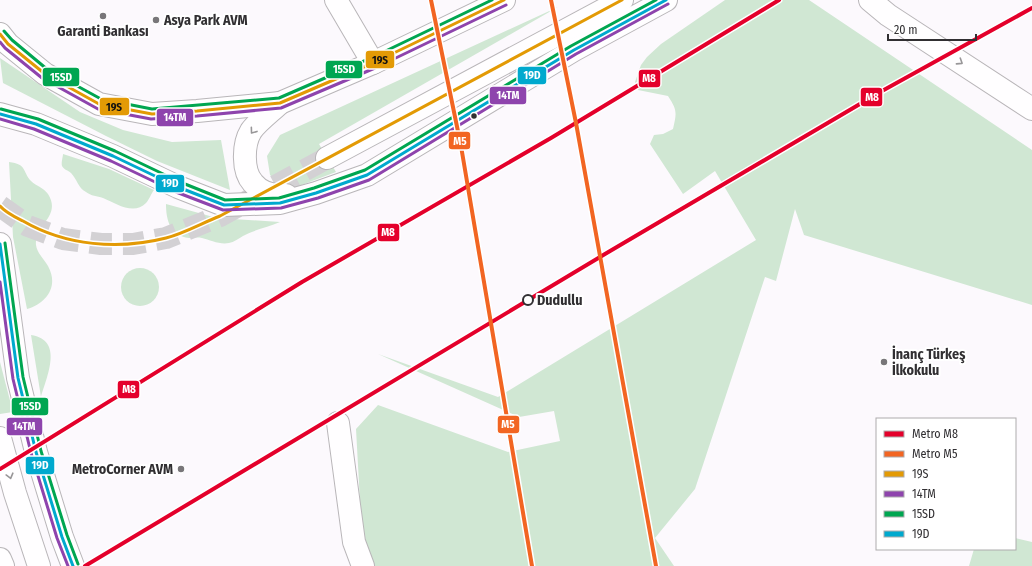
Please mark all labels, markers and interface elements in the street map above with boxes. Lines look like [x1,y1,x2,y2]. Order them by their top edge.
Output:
marker: Garanti Bankası [98,11,108,21]
place label: Asya Park AVM [163,12,248,29]
marker: Asya Park AVM [151,15,161,25]
scale bar [888,16,976,42]
place label: Garanti Bankası [57,23,149,40]
text: 20 m [894,23,918,37]
line badge: 19S [365,50,395,69]
text: 19S [372,54,388,67]
one-way arrow [956,57,963,65]
line badge: 15SD [325,60,363,79]
text: 15SD [333,63,356,76]
line badge: 19D [517,66,547,85]
line badge: 15SD [42,67,80,87]
text: 19D [524,69,541,82]
line badge: M8 [638,69,661,88]
text: 15SD [50,71,73,84]
text: M8 [642,72,656,85]
line badge: 14TM [489,86,527,105]
line badge: M8 [860,87,883,107]
text: 14TM [497,89,519,102]
text: M8 [865,91,879,104]
line badge: 19S [99,97,130,116]
text: 19S [106,101,122,114]
line badge: 14TM [156,108,194,127]
text: 14TM [164,111,186,124]
unlabelled marker [469,111,479,121]
one-way arrow [251,126,258,133]
line badge: M5 [448,131,471,150]
text: M5 [453,135,467,148]
line badge: 19D [155,174,185,193]
text: 19D [162,177,179,190]
line badge: M8 [377,223,400,242]
text: M8 [381,226,395,239]
place label: Dudullu [537,292,582,309]
marker: Dudullu [522,294,534,306]
place label: İnanç Türkeş İlkokulu [892,345,965,379]
marker: İnanç Türkeş İlkokulu [879,357,889,367]
line badge: M8 [117,380,140,399]
text: M8 [122,383,136,396]
line badge: 15SD [11,397,49,416]
text: 15SD [19,400,42,413]
line badge: M5 [497,415,520,434]
line badge: 14TM [6,417,43,436]
text: M5 [501,418,515,431]
legend [876,418,1016,550]
text: 14TM [13,420,35,433]
text: Metro M8 [912,427,958,441]
text: Metro M5 [912,447,958,461]
line badge: 19D [25,456,55,475]
text: 19D [32,459,49,472]
place label: MetroCorner AVM [72,461,173,478]
marker: MetroCorner AVM [176,464,186,474]
text: 19S [912,467,928,481]
one-way arrow [6,472,14,479]
text: 14TM [912,487,936,501]
text: 15SD [912,507,935,521]
text: 19D [912,527,930,541]

